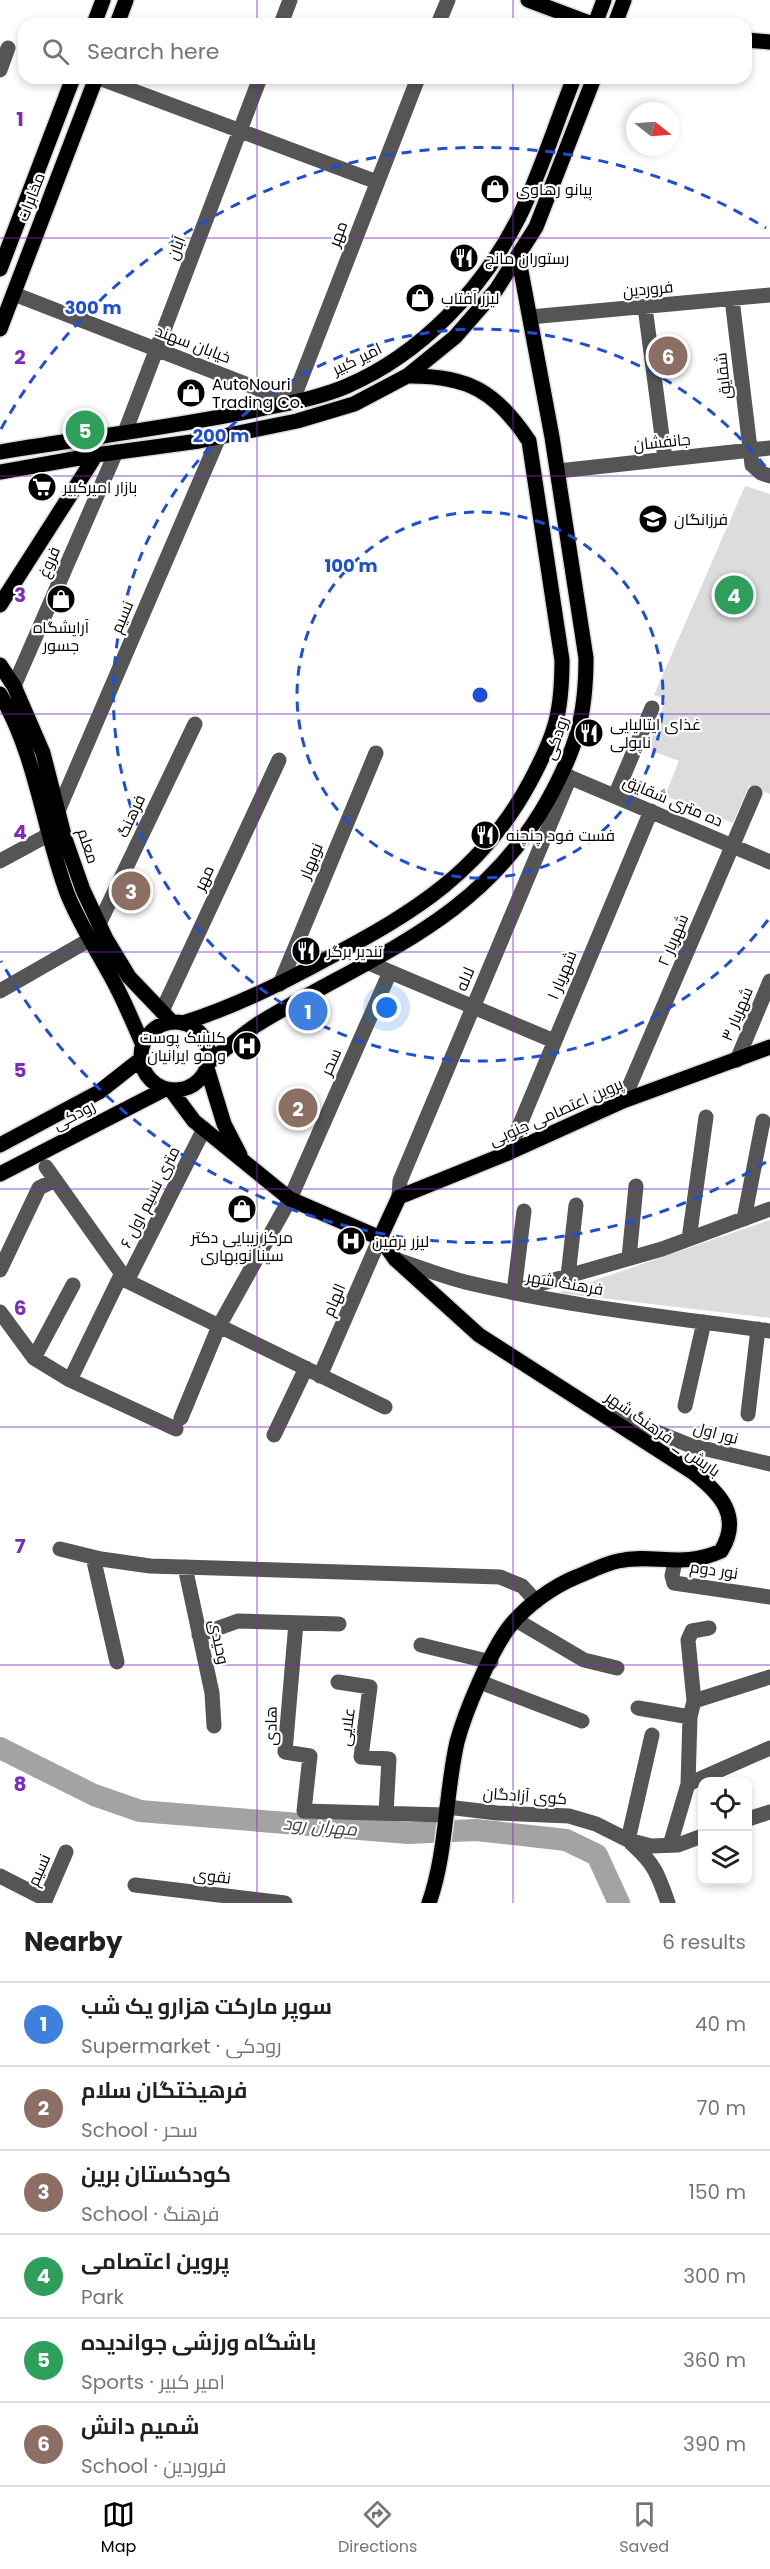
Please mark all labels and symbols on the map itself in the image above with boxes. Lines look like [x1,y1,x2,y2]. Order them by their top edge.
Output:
north arrow [626,102,680,156]
text: 1 [16,105,24,133]
street label: مخابرات [11,169,51,225]
shop icon: پیانو رهاوی [479,173,511,205]
place label: پیانو رهاوی [516,178,593,201]
street label: مهر [322,218,353,251]
street label: آبان [161,232,191,263]
restaurant icon: رستوران مانچ [448,242,480,274]
place label: رستوران مانچ [485,247,569,270]
street label: فروردین [622,275,674,303]
shop icon: لیزر آفتاب [404,282,436,314]
place label: لیزر آفتاب [441,287,499,310]
text: 300 m [64,295,122,320]
street label: خیابان سهند [152,319,234,369]
pin: 6 [648,334,688,378]
street label: امیر کبیر [327,337,386,381]
text: 2 [14,343,26,371]
street label: شقایق [709,352,737,400]
place label: AutoNouri Trading Co. [212,373,303,414]
shop icon: AutoNouri Trading Co. [175,377,207,409]
pin: 5 [66,408,104,452]
text: 200 m [193,423,249,448]
street label: جانفشان [632,428,692,456]
supermarket icon: بازار امیرکبیر [26,471,58,503]
place label: بازار امیرکبیر [62,476,137,499]
school or university icon: فرزانگان [637,503,669,535]
place label: فرزانگان [674,508,728,531]
street label: فروغ [32,543,66,581]
text: 100 m [324,553,378,578]
pin: 4 [714,572,754,618]
text: 3 [14,581,26,609]
shop icon: آرایشگاه جسور [45,583,77,615]
street label: نسیم [105,597,139,637]
place label: آرایشگاه جسور [33,616,90,657]
centre of rings [470,685,490,705]
street label: رودکى [538,713,574,763]
place label: غذای ایتالیایی ناپولی [610,713,701,754]
restaurant icon: غذای ایتالیایی ناپولی [573,717,605,749]
street label: ده متری شقایق [619,770,727,832]
street label: فرهنگ [111,791,151,841]
text: 4 [13,818,27,846]
restaurant icon: فست فود چنچنه [469,819,501,851]
place label: فست فود چنچنه [506,824,615,847]
street label: معلم [72,825,104,867]
street label: نوبهار [293,839,329,884]
street label: مهر [188,862,220,895]
pin: 3 [112,868,150,914]
street label: شهریار ۲ [652,910,694,970]
restaurant icon: تندیر برگر [290,935,322,967]
place label: تندیر برگر [326,940,383,963]
street label: شهریار ۱ [541,947,583,1003]
street label: لاله [450,963,480,995]
street label: شهریار ۳ [715,983,759,1045]
pin: 1 [288,988,328,1034]
your location [372,993,401,1022]
place label: کلینیک پوست و مو ایرانیان [140,1026,226,1067]
hospital icon: کلینیک پوست و مو ایرانیان [231,1030,263,1062]
street label: سحر [314,1045,347,1080]
text: 5 [14,1056,27,1084]
street label: پروین اعتصامی جنوبی [485,1072,627,1152]
pin: 2 [278,1086,318,1130]
street label: رودکی [49,1094,99,1136]
street label: ۶ متری نسیم اول [114,1142,186,1252]
shop icon: مرکز زیبایی دکتر سینا نوبهاری [226,1193,258,1225]
hospital icon: لیزر برفین [335,1225,367,1257]
place label: مرکز زیبایی دکتر سینا نوبهاری [190,1226,293,1267]
place label: لیزر برفین [372,1230,429,1253]
street label: فرهنگ شهر [524,1265,605,1301]
street label: الهام [317,1280,351,1320]
text: 6 [14,1294,26,1322]
street label: باریش _ فرهنگ شهر [600,1385,725,1482]
street label: نور اول [691,1416,741,1450]
text: 7 [15,1532,26,1560]
street label: نور دوم [688,1555,740,1585]
street label: وحیدی [203,1618,235,1666]
street label: هادی [259,1706,283,1746]
street label: علایی [333,1706,361,1748]
text: 8 [14,1770,26,1798]
street label: کوی آزادگان [482,1782,568,1810]
water label: مهران رود [282,1810,359,1842]
street label: نسیم [22,1850,56,1890]
street label: نقوی [192,1862,232,1890]

